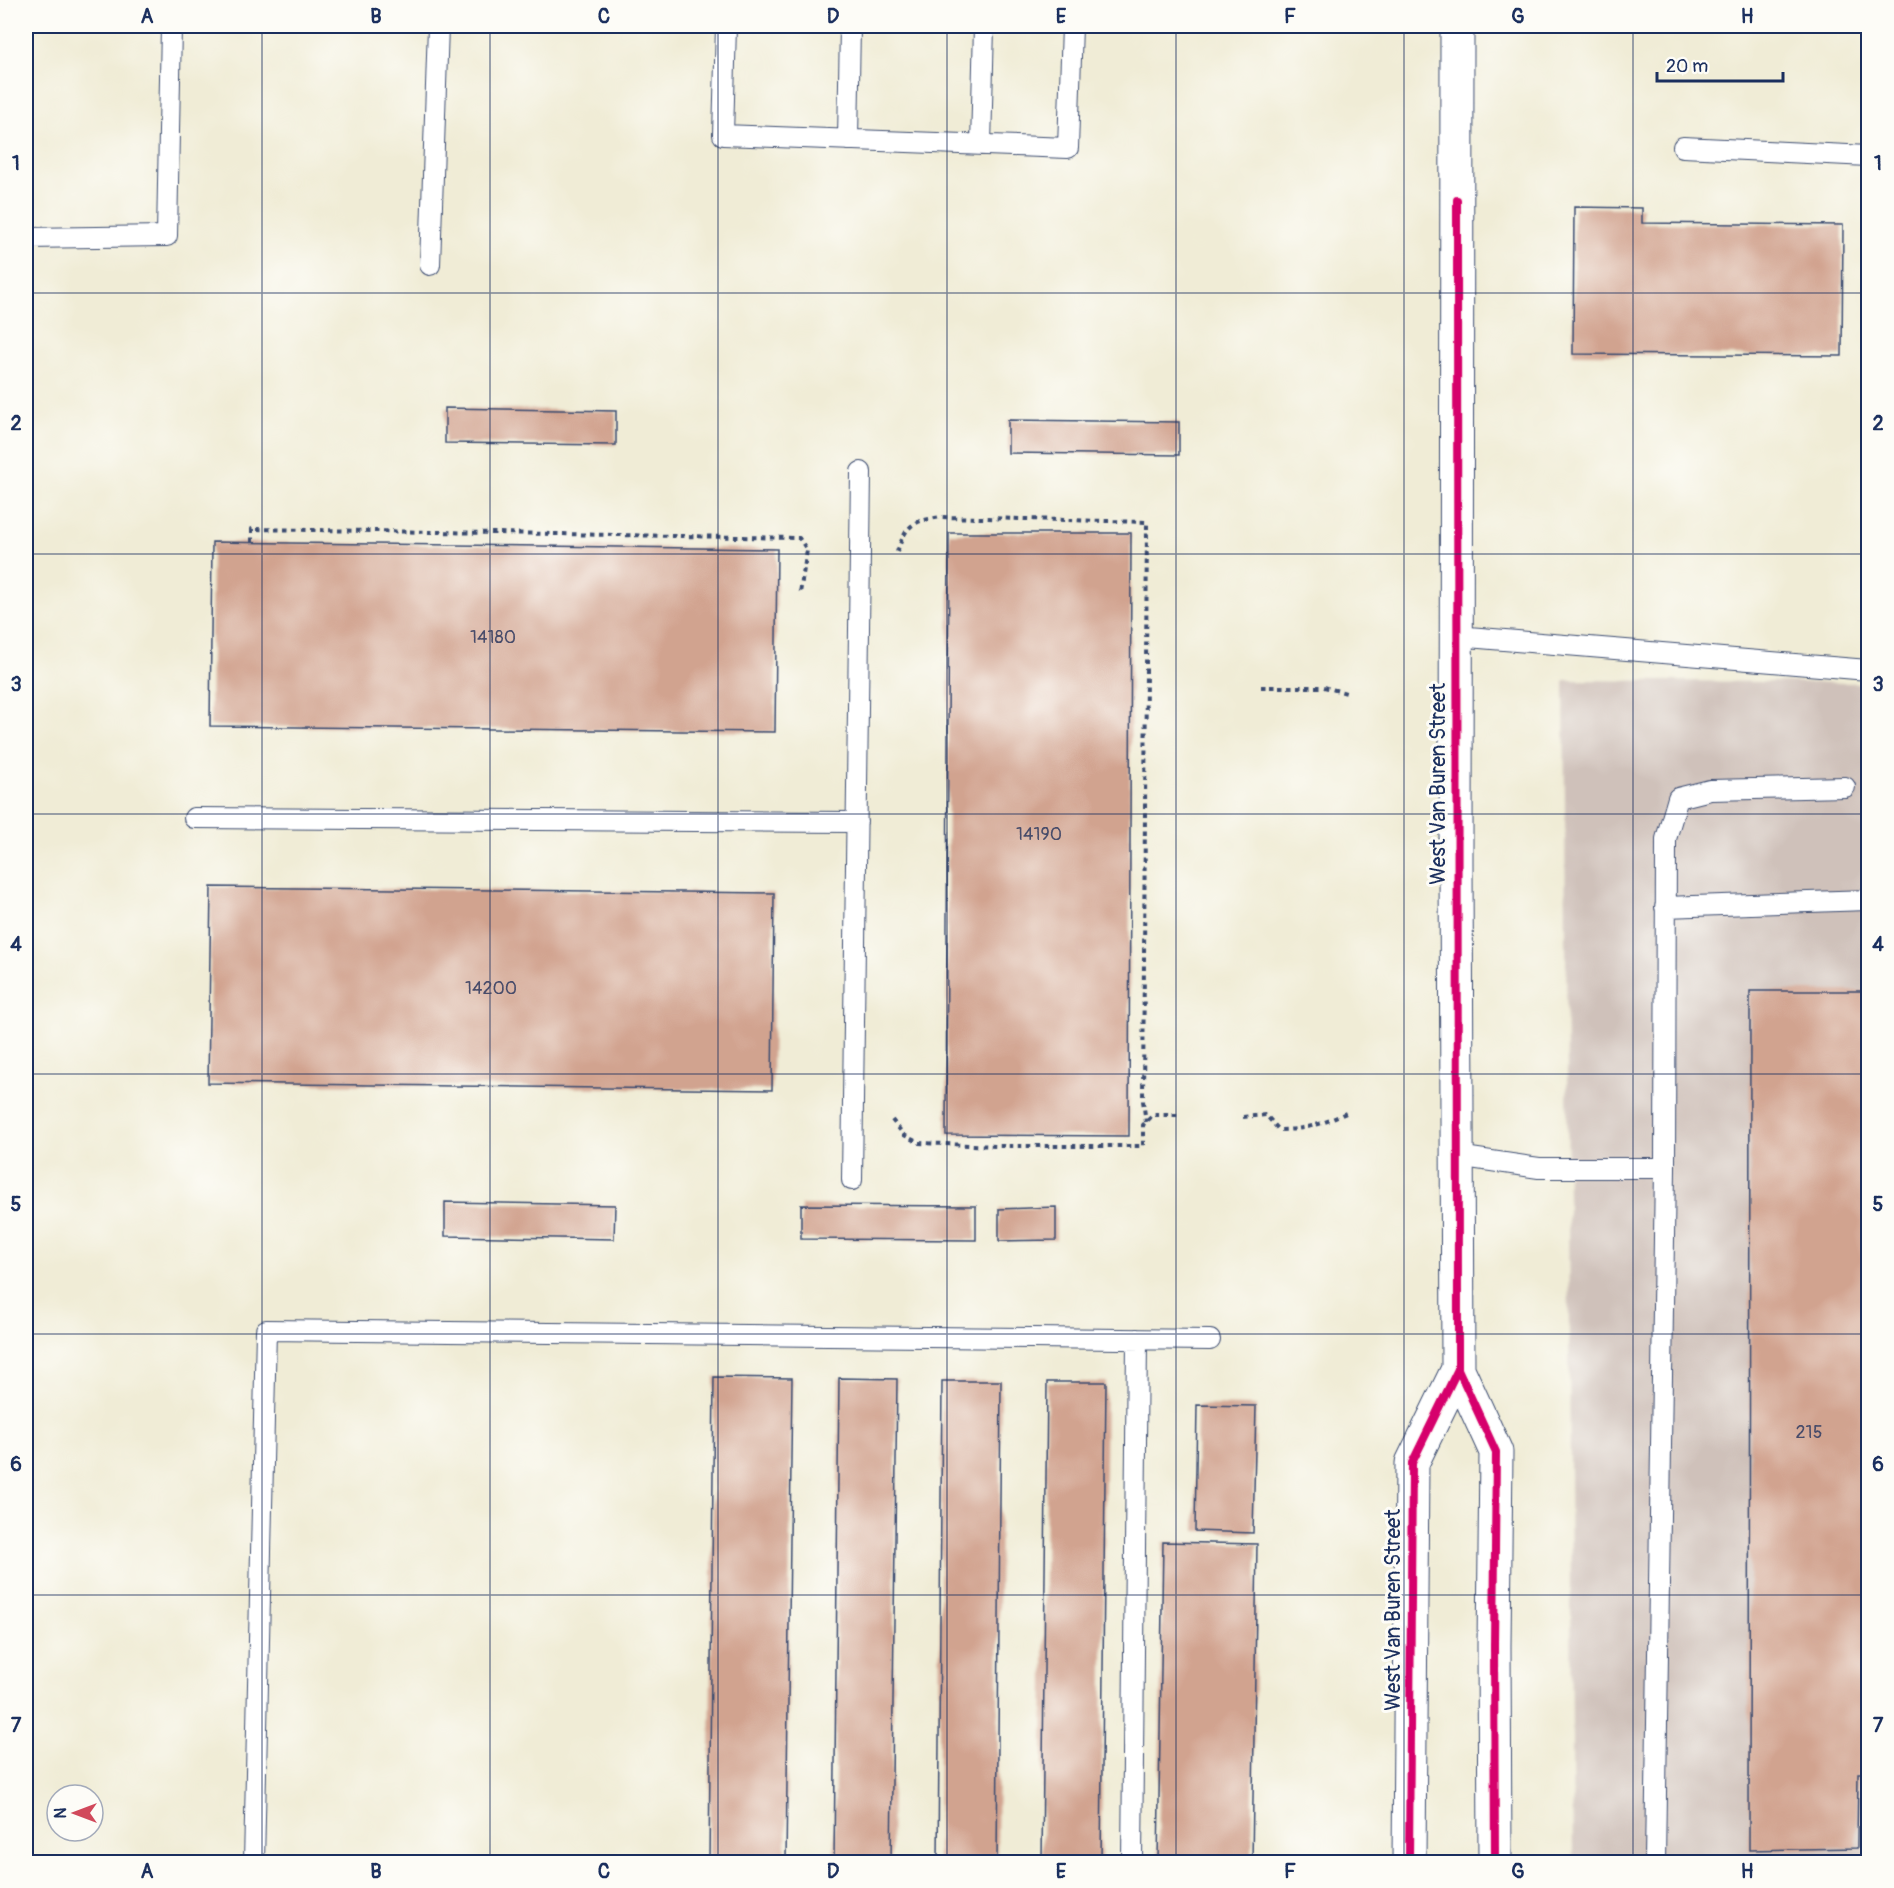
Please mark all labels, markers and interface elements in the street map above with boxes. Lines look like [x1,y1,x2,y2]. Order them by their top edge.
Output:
text: A [141,4,154,29]
text: B [370,4,382,29]
text: C [598,4,610,29]
text: D [827,4,840,29]
text: E [1056,4,1067,29]
text: F [1284,4,1296,29]
text: G [1511,4,1525,29]
text: H [1741,4,1754,29]
scale bar [1657,45,1783,83]
text: 20 m [1666,55,1708,78]
text: 1 [12,151,20,176]
text: 1 [1874,151,1882,176]
text: 2 [10,411,22,436]
text: 2 [1872,411,1884,436]
house number: 14180 [470,626,516,649]
text: 3 [10,672,22,697]
text: 3 [1872,672,1884,697]
street label: West Van Buren Street [1425,683,1452,885]
house number: 14190 [1016,823,1062,846]
text: 4 [10,932,22,957]
text: 4 [1872,932,1884,957]
house number: 14200 [465,977,517,1000]
text: 5 [11,1192,22,1217]
text: 5 [1873,1192,1884,1217]
house number: 215 [1796,1421,1822,1444]
text: 6 [10,1452,22,1477]
text: 6 [1872,1452,1884,1477]
street label: West Van Buren Street [1380,1509,1407,1711]
text: 7 [11,1713,22,1738]
text: 7 [1873,1713,1884,1738]
north arrow [45,1783,105,1843]
text: N [51,1807,71,1818]
text: A [141,1859,154,1884]
text: B [370,1859,382,1884]
text: C [598,1859,610,1884]
text: D [827,1859,840,1884]
text: E [1056,1859,1067,1884]
text: F [1284,1859,1296,1884]
text: G [1511,1859,1525,1884]
text: H [1741,1859,1754,1884]

